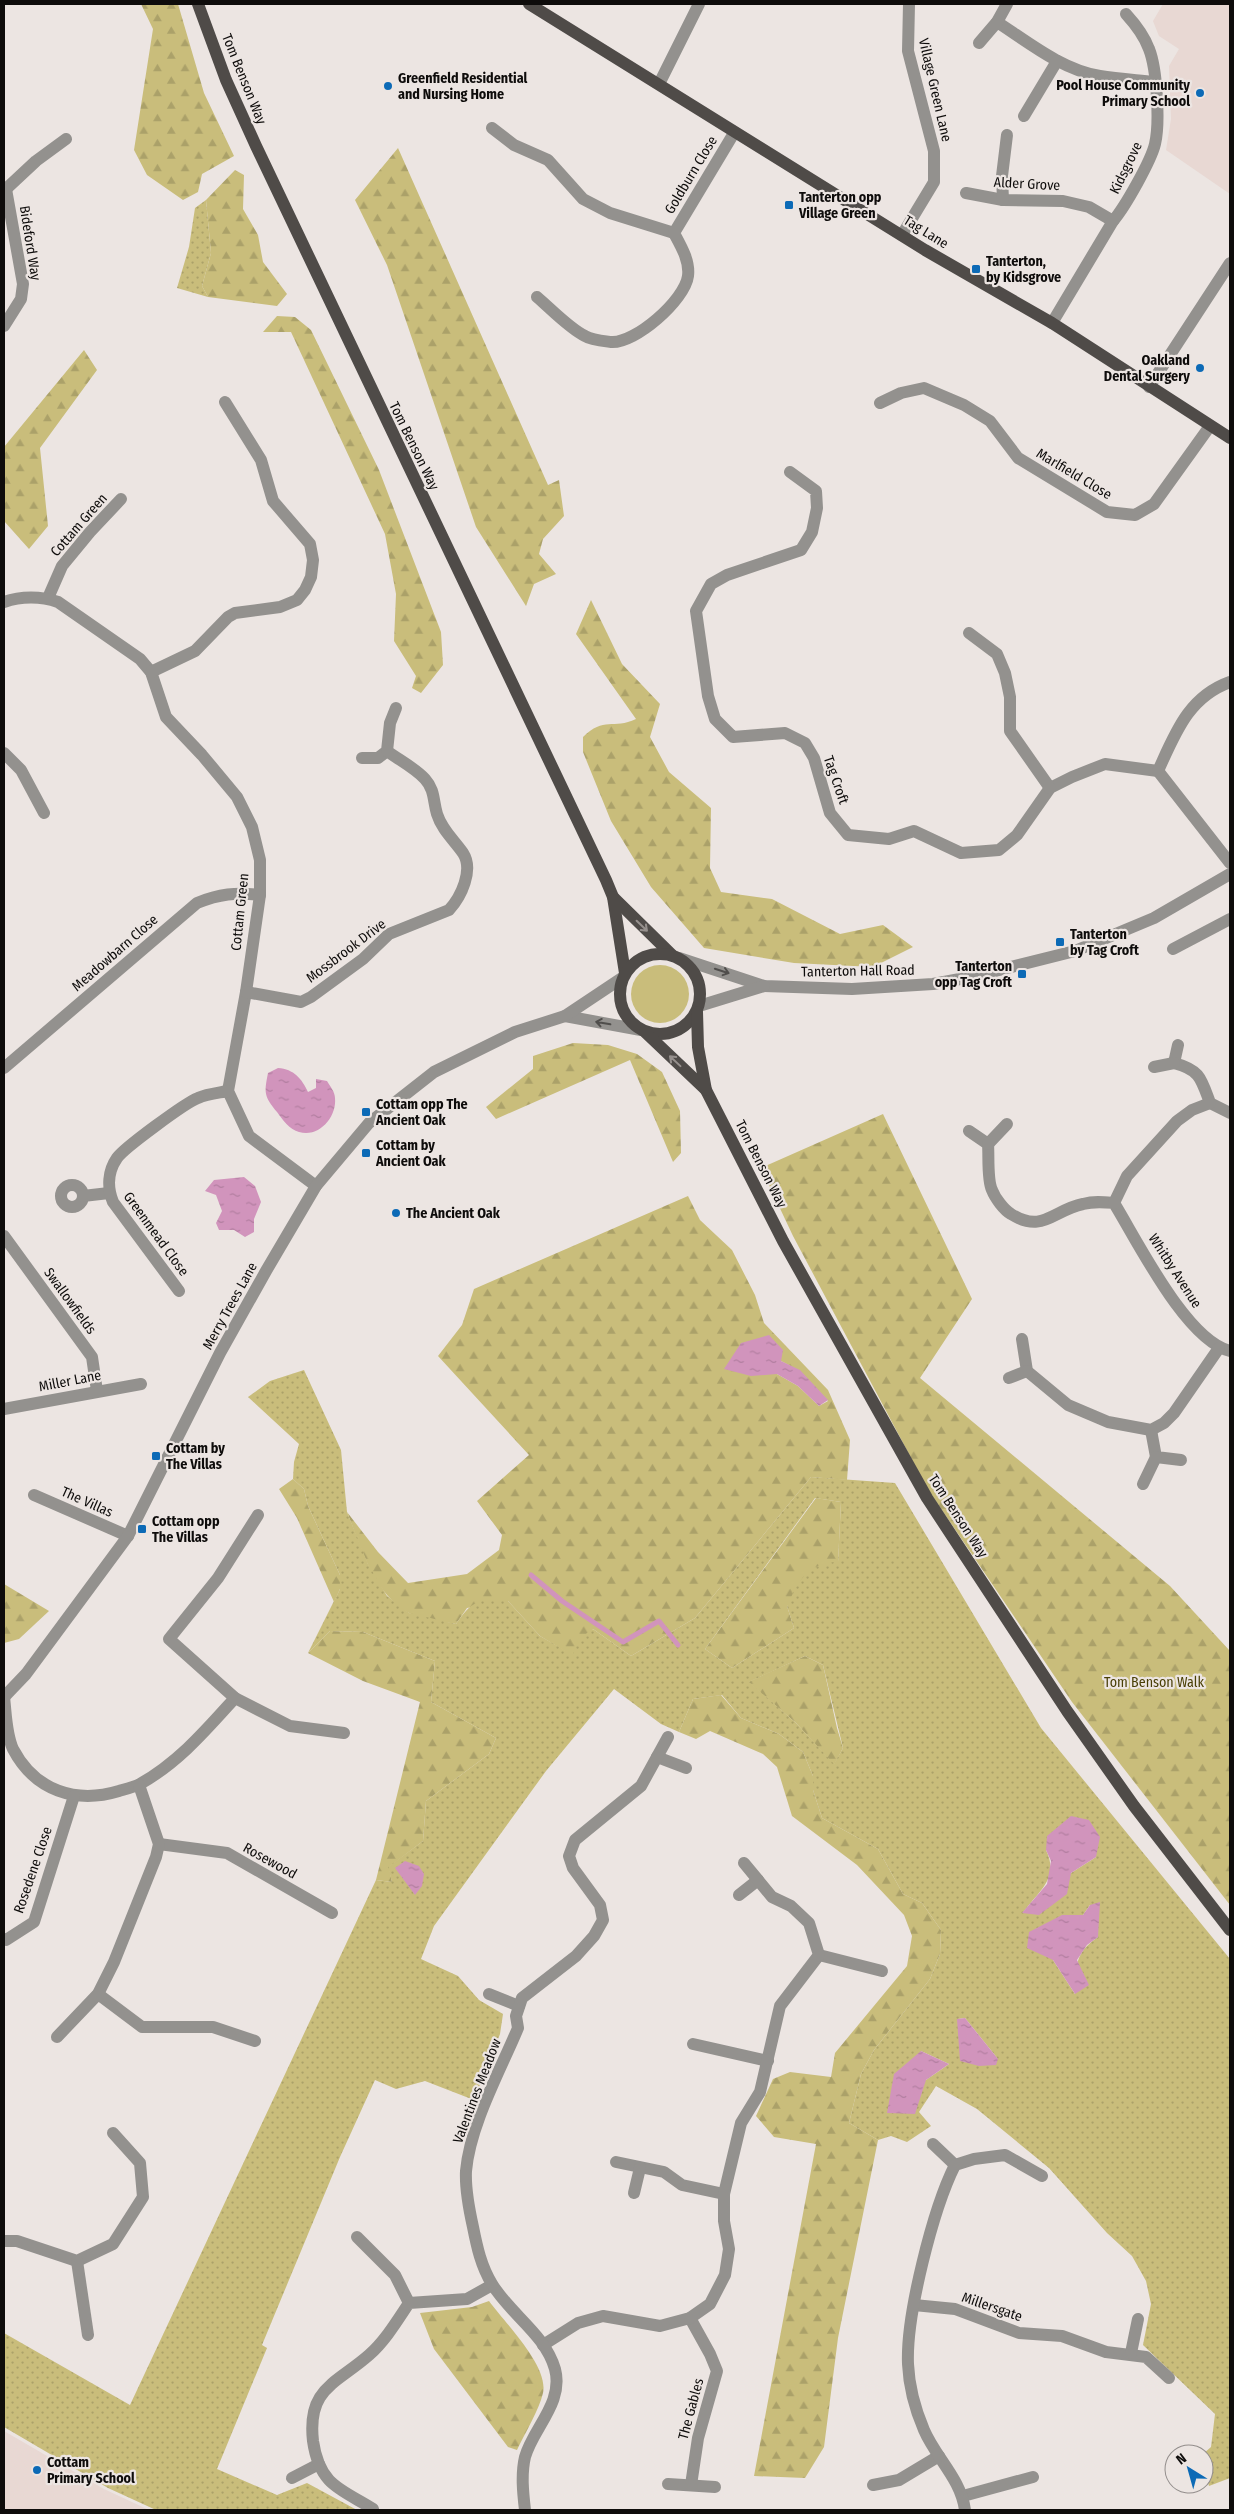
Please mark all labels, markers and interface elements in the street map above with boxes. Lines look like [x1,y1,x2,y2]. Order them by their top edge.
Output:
street label: Tom Benson Way [218,31,270,127]
street label: Village Green Lane [915,37,955,143]
place label: Greenfield Residential and Nursing Home [398,70,528,103]
place label: Pool House Community Primary School [1056,77,1190,110]
marker: Greenfield Residential and Nursing Home [382,80,394,92]
marker: Pool House Community Primary School [1194,87,1206,99]
street label: Goldburn Close [661,133,721,217]
street label: Kidsgrove [1106,139,1146,197]
street label: Alder Grove [993,174,1061,194]
place label: Tanterton opp Village Green [798,189,882,222]
marker: Tanterton opp Village Green [783,199,795,211]
street label: Bideford Way [16,204,44,282]
street label: Tag Lane [900,212,952,252]
place label: Tanterton, by Kidsgrove [986,253,1061,286]
marker: Tanterton, by Kidsgrove [970,263,982,275]
place label: Oakland Dental Surgery [1104,352,1190,385]
marker: Oakland Dental Surgery [1194,362,1206,374]
street label: Tom Benson Way [385,399,443,494]
street label: Marlfield Close [1033,445,1115,503]
street label: Cottam Green [47,490,111,560]
street label: Tag Croft [820,754,852,807]
street label: Cottam Green [227,872,253,952]
street label: Meadowbarn Close [69,911,161,995]
street label: Mossbrook Drive [303,916,389,986]
one-way arrow [636,920,648,932]
place label: Tanterton by Tag Croft [1070,926,1140,959]
marker: Tanterton by Tag Croft [1054,936,1066,948]
place label: Tanterton opp Tag Croft [935,958,1013,991]
street label: Tanterton Hall Road [801,962,915,980]
one-way arrow [714,967,730,977]
marker: Tanterton opp Tag Croft [1016,968,1028,980]
one-way arrow [595,1017,611,1027]
one-way arrow [669,1055,682,1067]
place label: Cottam opp The Ancient Oak [375,1096,468,1129]
marker: Cottam opp The Ancient Oak [360,1106,372,1118]
street label: Tom Benson Way [732,1117,791,1211]
place label: Cottam by Ancient Oak [375,1137,447,1170]
marker: Cottam by Ancient Oak [360,1147,372,1159]
street label: Greenmead Close [120,1189,192,1279]
place label: The Ancient Oak [406,1205,501,1222]
marker: The Ancient Oak [390,1207,402,1219]
street label: Whitby Avenue [1145,1231,1205,1311]
street label: Merry Trees Lane [199,1259,261,1353]
street label: Swallowfields [40,1265,100,1338]
street label: Miller Lane [37,1367,103,1395]
place label: Cottam by The Villas [166,1440,225,1473]
marker: Cottam by The Villas [150,1450,162,1462]
street label: Tom Benson Way [925,1471,992,1562]
street label: The Villas [59,1483,115,1521]
place label: Cottam opp The Villas [152,1513,220,1546]
marker: Cottam opp The Villas [136,1523,148,1535]
park label: Tom Benson Walk [1104,1674,1205,1691]
street label: Rosedene Close [10,1824,56,1916]
street label: Rosewood [240,1839,300,1883]
street label: Valentines Meadow [449,2036,505,2146]
street label: Millersgate [960,2289,1025,2325]
street label: The Gables [675,2376,707,2442]
north arrow [1164,2444,1214,2494]
text: N [1173,2450,1190,2468]
place label: Cottam Primary School [47,2454,135,2487]
marker: Cottam Primary School [31,2464,43,2476]

